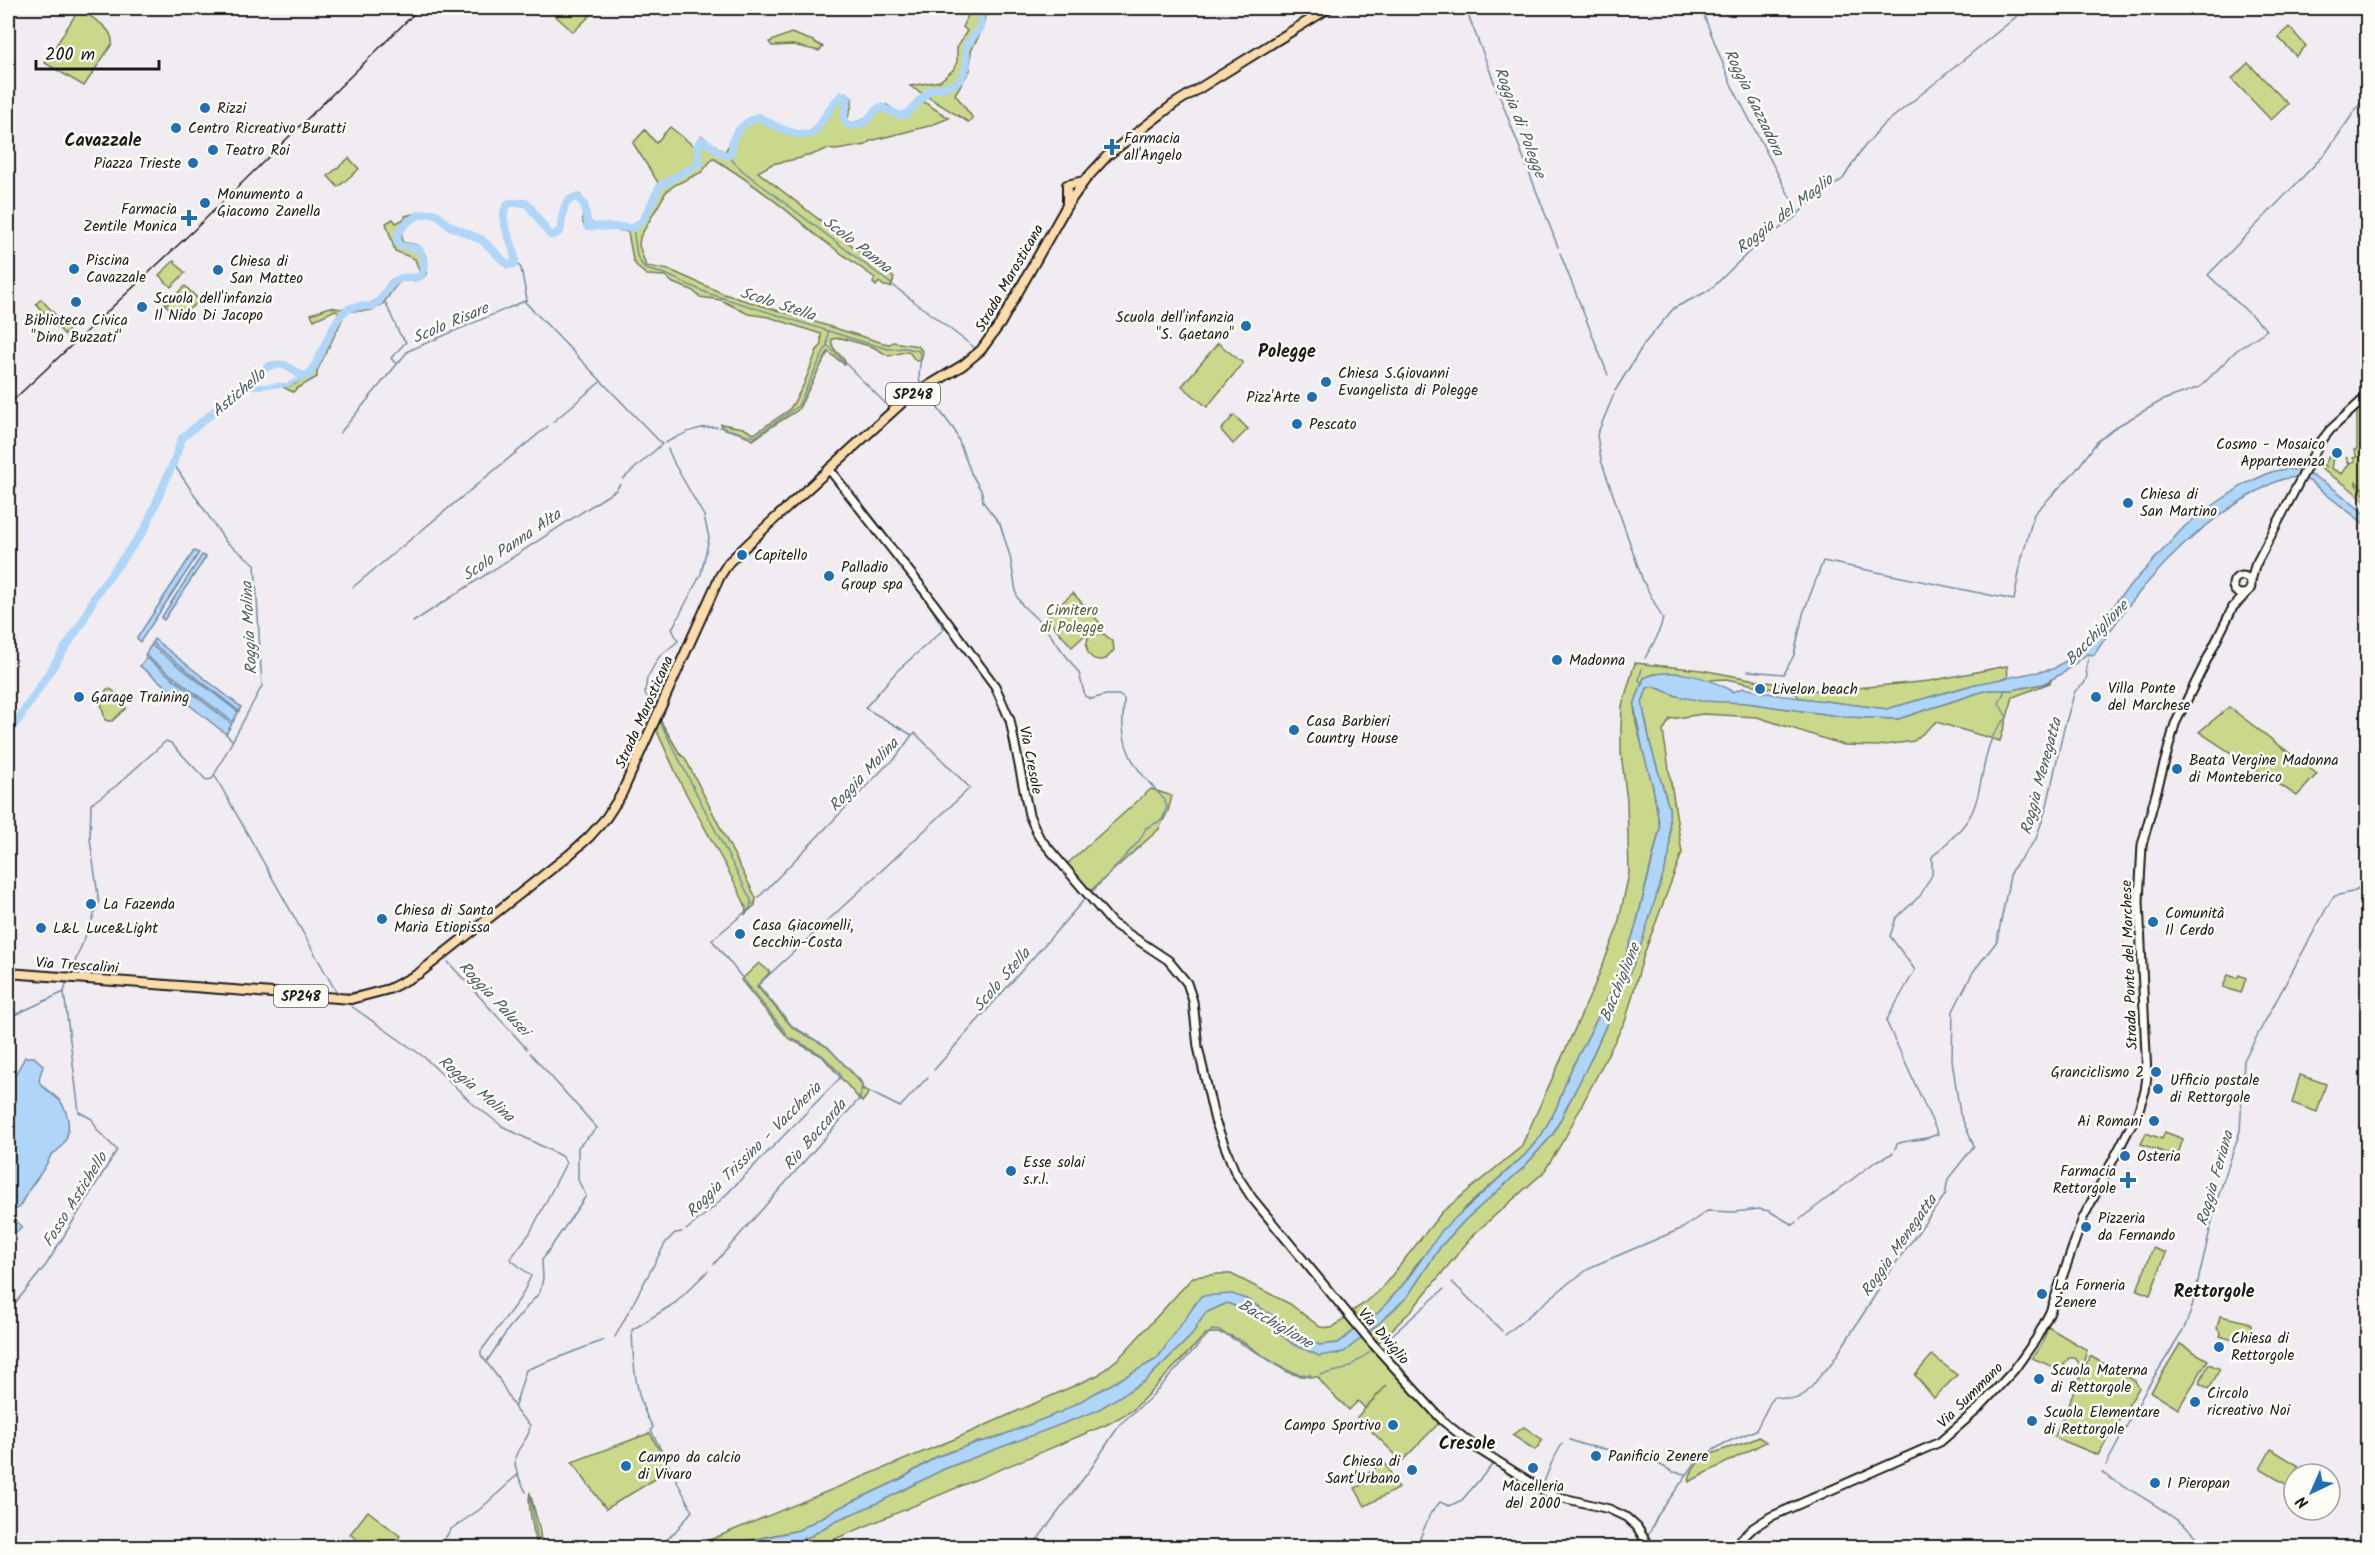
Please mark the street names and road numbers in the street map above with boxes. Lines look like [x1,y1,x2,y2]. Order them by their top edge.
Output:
street label: Strada Marosticana [969,220,1051,337]
road number: SP248 [886,383,940,405]
street label: Strada Marosticana [609,652,681,773]
street label: Via Cresole [1012,724,1048,797]
street label: Strada Ponte del Marchese [2115,879,2145,1050]
street label: Via Trescalini [35,951,121,981]
road number: SP248 [274,985,328,1007]
street label: Via Diviglio [1352,1303,1415,1371]
street label: Via Summano [1932,1357,2010,1434]

